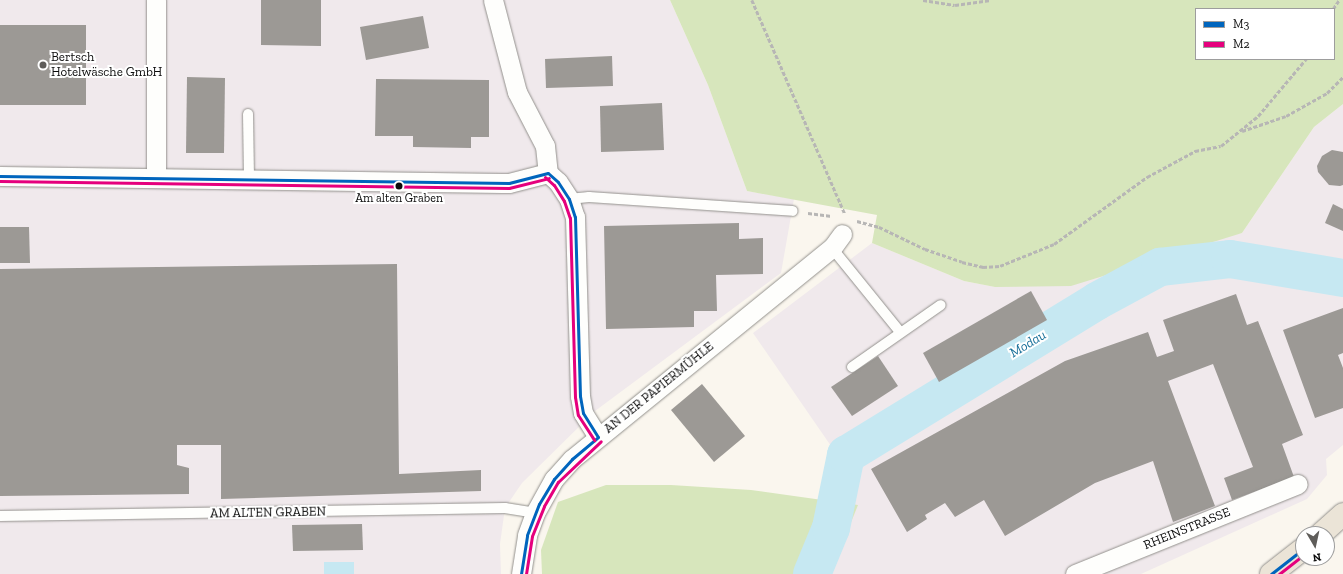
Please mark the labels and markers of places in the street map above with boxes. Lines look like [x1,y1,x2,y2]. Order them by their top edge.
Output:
place label: Bertsch Hotelwäsche GmbH [51,50,162,81]
marker: Bertsch Hotelwäsche GmbH [38,60,48,70]
marker: Am alten Graben [394,181,404,191]
place label: Am alten Graben [355,192,443,206]

